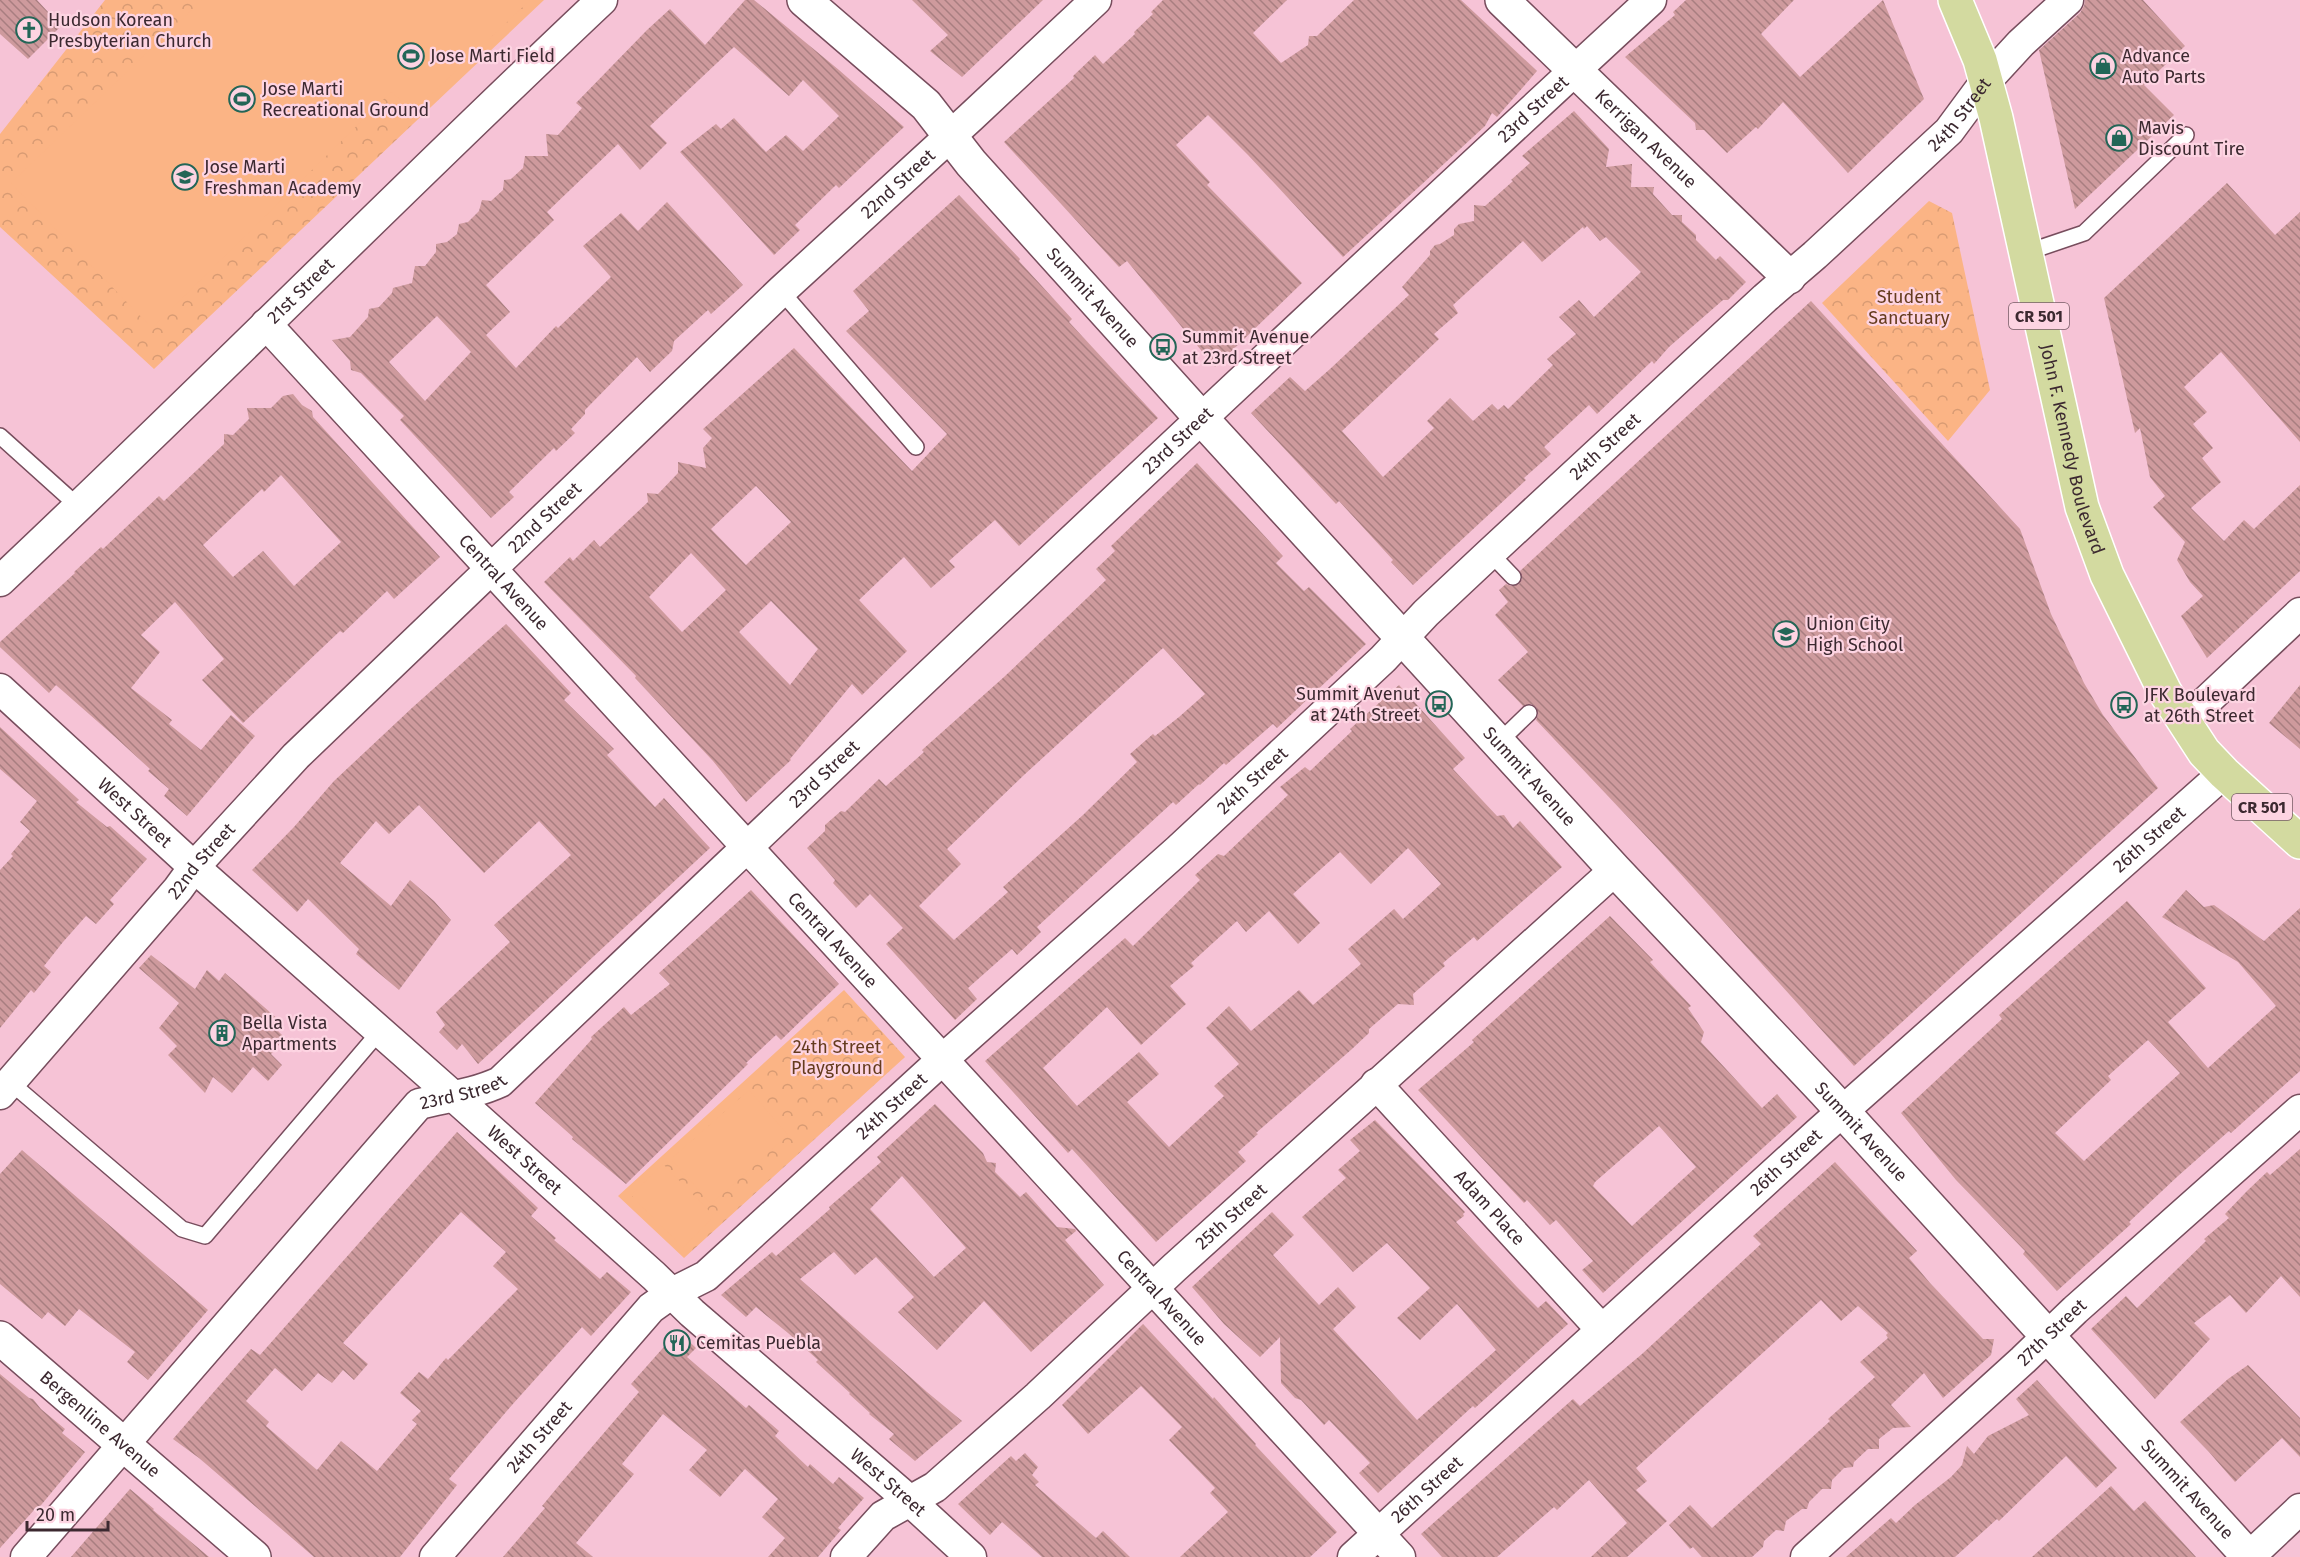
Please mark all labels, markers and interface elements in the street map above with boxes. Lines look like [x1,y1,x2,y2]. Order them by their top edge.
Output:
place label: Hudson Korean Presbyterian Church [48,9,212,52]
church icon: Hudson Korean Presbyterian Church [14,15,44,45]
sports icon: Jose Marti Field [396,41,426,71]
place label: Jose Marti Field [430,45,555,67]
place label: Advance Auto Parts [2122,45,2205,88]
shop icon: Advance Auto Parts [2088,51,2118,81]
street label: 23rd Street [1493,70,1573,147]
street label: 24th Street [1923,73,1996,156]
place label: Jose Marti Recreational Ground [262,78,429,121]
sports icon: Jose Marti Recreational Ground [227,84,257,114]
street label: Kerrigan Avenue [1590,85,1701,193]
place label: Mavis Discount Tire [2138,117,2245,160]
shop icon: Mavis Discount Tire [2104,123,2134,153]
street label: 22nd Street [856,144,940,223]
place label: Jose Marti Freshman Academy [204,156,361,199]
school or university icon: Jose Marti Freshman Academy [170,162,200,192]
street label: Summit Avenue [1042,243,1143,353]
street label: 21st Street [263,253,339,328]
park label: Student Sanctuary [1868,286,1950,329]
road number: CR 501 [2009,303,2069,329]
place label: Summit Avenue at 23rd Street [1182,326,1309,369]
bus stop icon: Summit Avenue at 23rd Street [1148,332,1178,362]
street label: John F. Kennedy Boulevard [2035,342,2109,557]
street label: 23rd Street [1138,402,1218,479]
street label: 24th Street [1565,408,1645,485]
street label: 22nd Street [504,477,586,558]
street label: Central Avenue [454,530,553,635]
place label: Union City High School [1806,613,1903,656]
school or university icon: Union City High School [1771,619,1801,649]
place label: Summit Avenut at 24th Street [1296,683,1420,726]
place label: JFK Boulevard at 26th Street [2144,684,2256,727]
bus stop icon: Summit Avenut at 24th Street [1424,689,1454,719]
bus stop icon: JFK Boulevard at 26th Street [2109,690,2139,720]
street label: Summit Avenue [1478,722,1581,831]
street label: 23rd Street [784,735,864,812]
street label: 24th Street [1212,742,1293,819]
street label: West Street [93,773,177,853]
road number: CR 501 [2232,794,2292,820]
street label: 26th Street [2109,801,2190,877]
street label: 22nd Street [163,818,240,904]
street label: Central Avenue [783,888,882,993]
place label: Bella Vista Apartments [242,1012,337,1055]
building icon: Bella Vista Apartments [207,1018,237,1048]
park label: 24th Street Playground [791,1036,883,1079]
street label: 24th Street [851,1068,932,1144]
street label: 23rd Street [418,1070,512,1114]
street label: Summit Avenue [1810,1077,1912,1186]
street label: West Street [483,1121,567,1200]
street label: 26th Street [1746,1124,1827,1200]
street label: Adam Place [1450,1166,1530,1250]
street label: 25th Street [1191,1178,1272,1254]
street label: Central Avenue [1112,1245,1211,1350]
street label: 27th Street [2013,1294,2091,1371]
restaurant icon: Cemitas Puebla [662,1328,692,1358]
place label: Cemitas Puebla [696,1332,821,1354]
street label: Bergenline Avenue [35,1366,165,1482]
street label: 24th Street [502,1396,577,1478]
street label: Summit Avenue [2136,1435,2238,1544]
street label: West Street [846,1444,931,1521]
street label: 26th Street [1387,1451,1468,1528]
scale bar [27,1494,108,1532]
text: 20 m [36,1504,75,1526]

